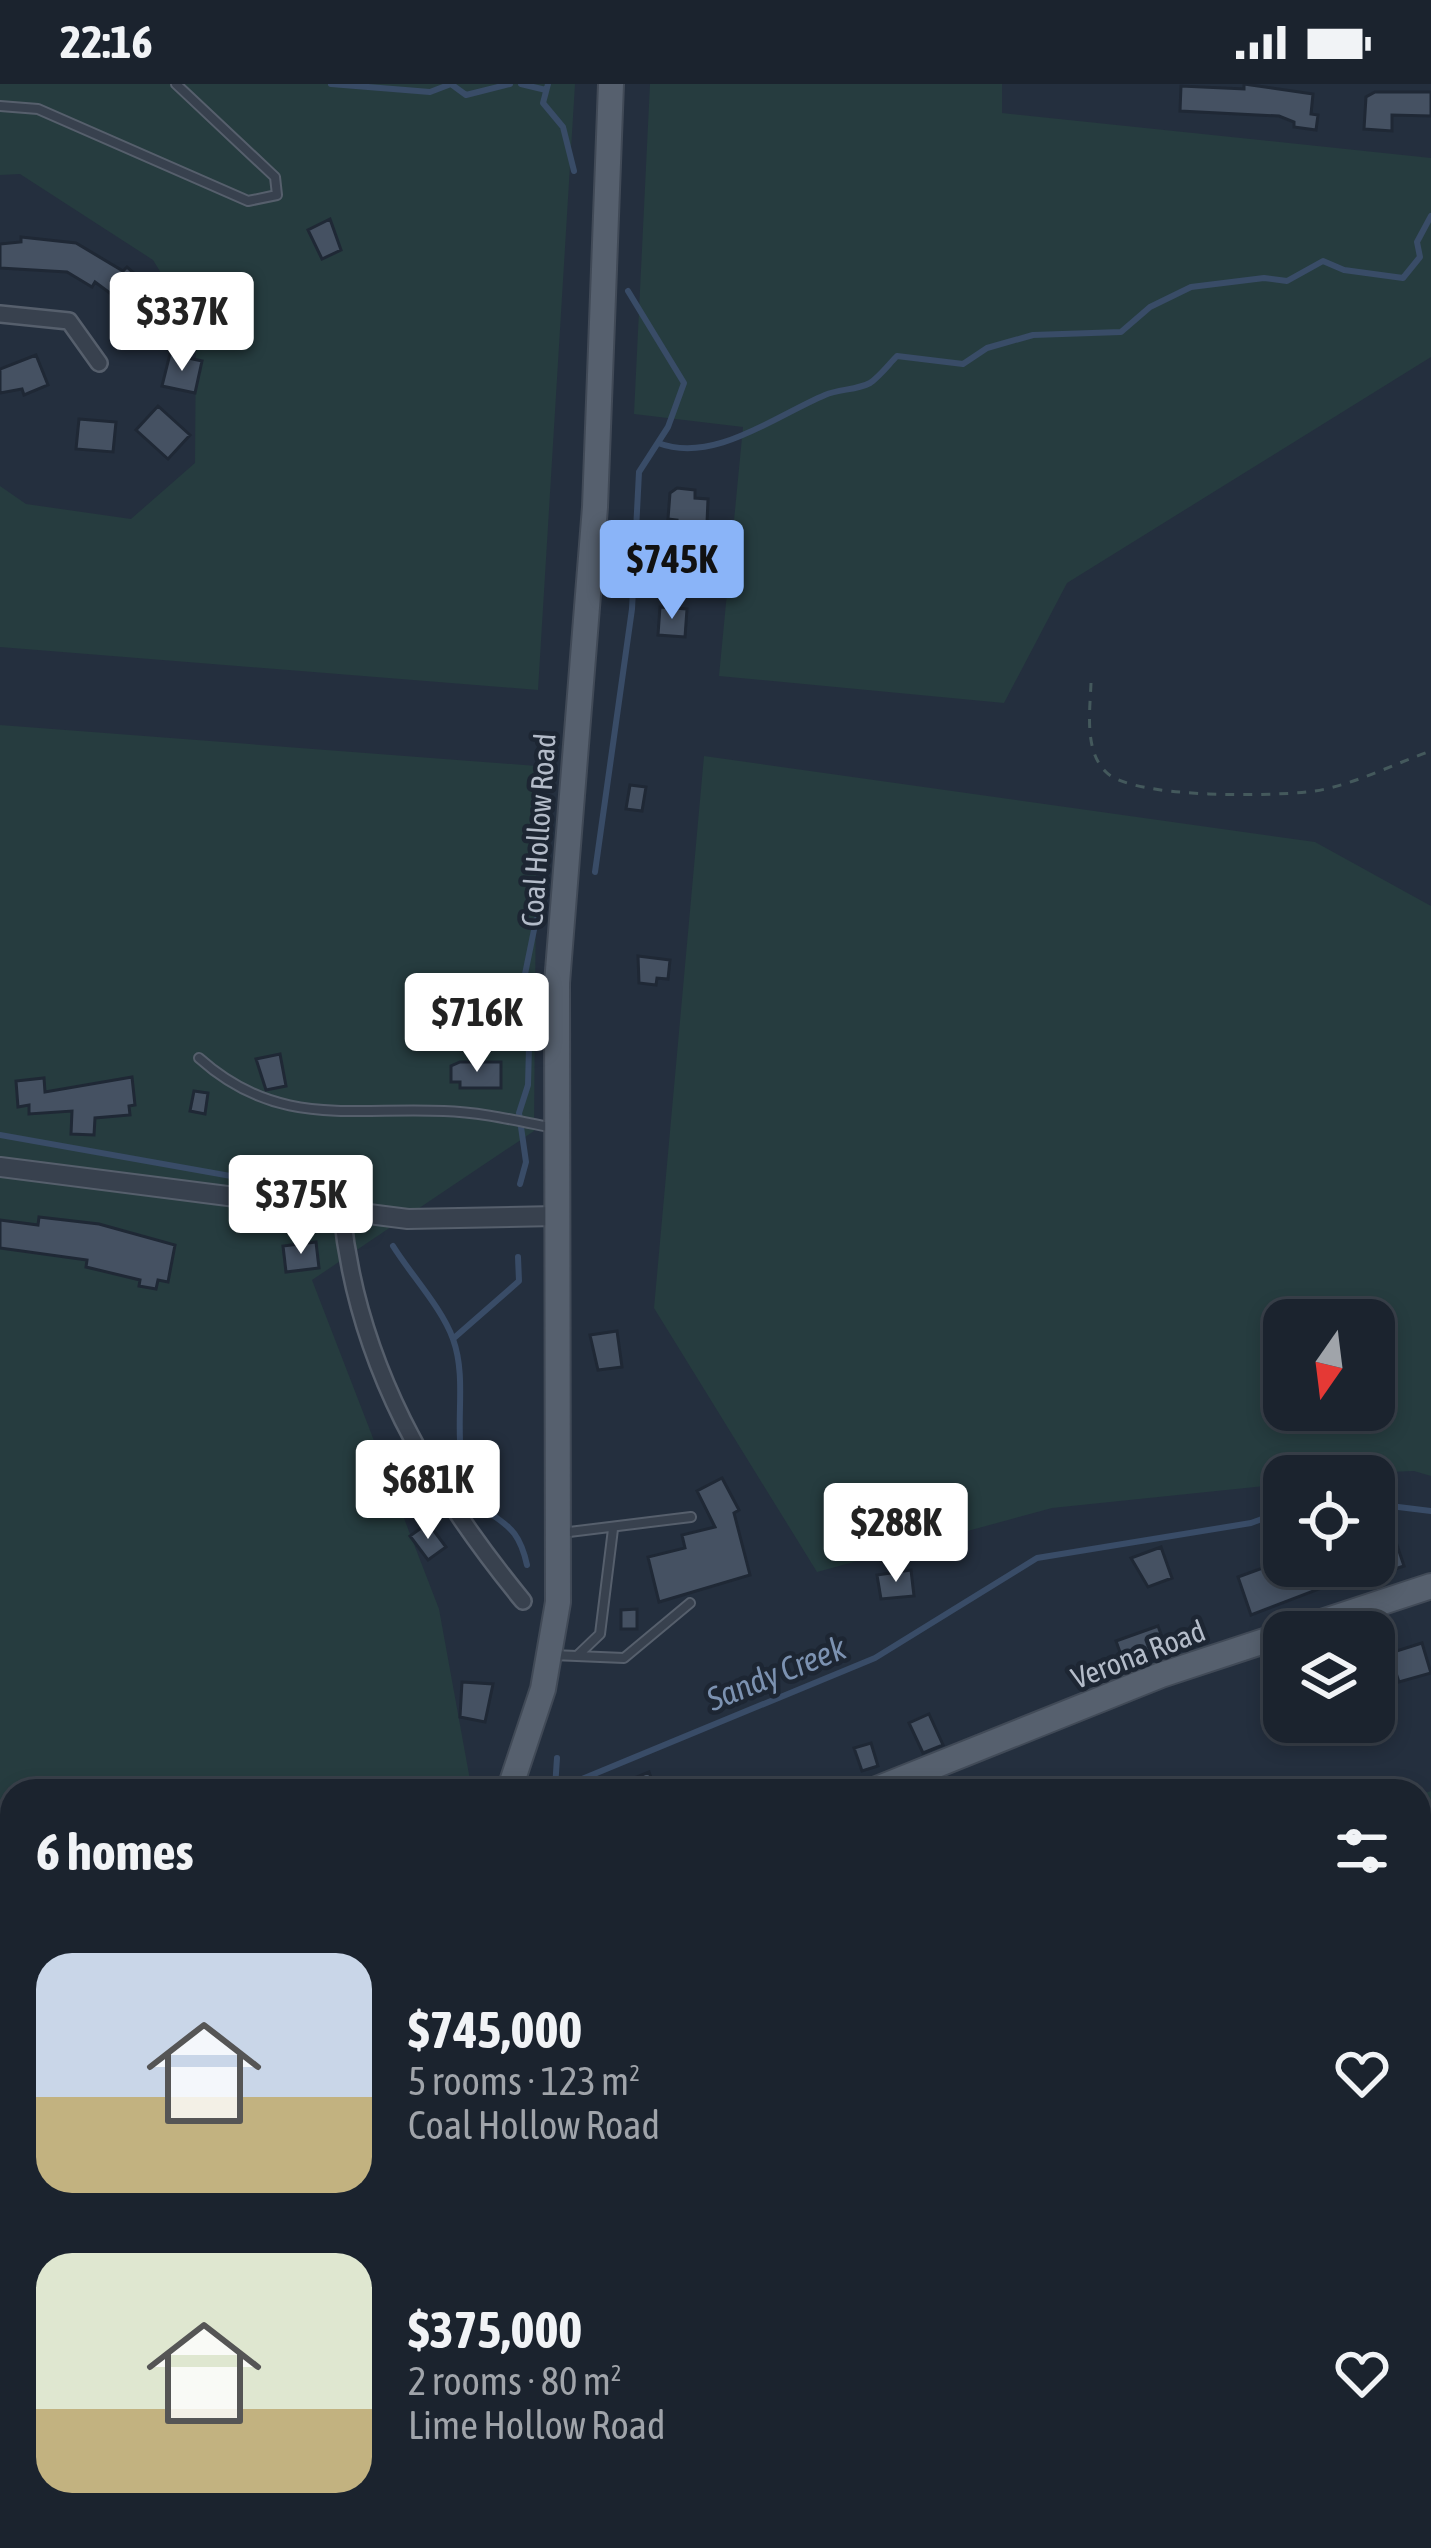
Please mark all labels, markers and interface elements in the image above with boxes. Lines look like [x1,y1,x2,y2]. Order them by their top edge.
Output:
text: 22:16 [60,16,153,68]
pin: $337K [98,272,266,374]
text: $337K [137,289,227,333]
pin: $745K [588,520,756,622]
text: $745K [627,537,717,581]
street label: Coal Hollow Road [514,732,562,928]
pin: $716K [393,973,561,1075]
text: $716K [432,990,522,1034]
pin: $375K [217,1155,385,1257]
text: $375K [256,1172,346,1216]
north arrow [1263,1299,1395,1431]
map controls [1263,1299,1395,1743]
pin: $681K [344,1440,512,1542]
button: locate [1263,1455,1395,1587]
text: $681K [383,1457,473,1501]
pin: $288K [812,1483,980,1585]
text: $288K [851,1500,941,1544]
button: layers [1263,1611,1395,1743]
street label: Verona Road [1066,1613,1210,1695]
water label: Sandy Creek [700,1628,851,1718]
icon: filters [1329,1818,1395,1884]
text: 6 homes [36,1822,194,1881]
text: $745,000 [408,2000,582,2059]
icon: home [132,2001,276,2145]
icon: heart [1329,2040,1395,2106]
text: 5 rooms · 123 m² [408,2059,640,2103]
text: Coal Hollow Road [408,2103,660,2147]
text: $375,000 [408,2300,582,2359]
icon: home [132,2301,276,2445]
icon: heart [1329,2340,1395,2406]
text: 2 rooms · 80 m² [408,2359,622,2403]
text: Lime Hollow Road [408,2403,665,2447]

